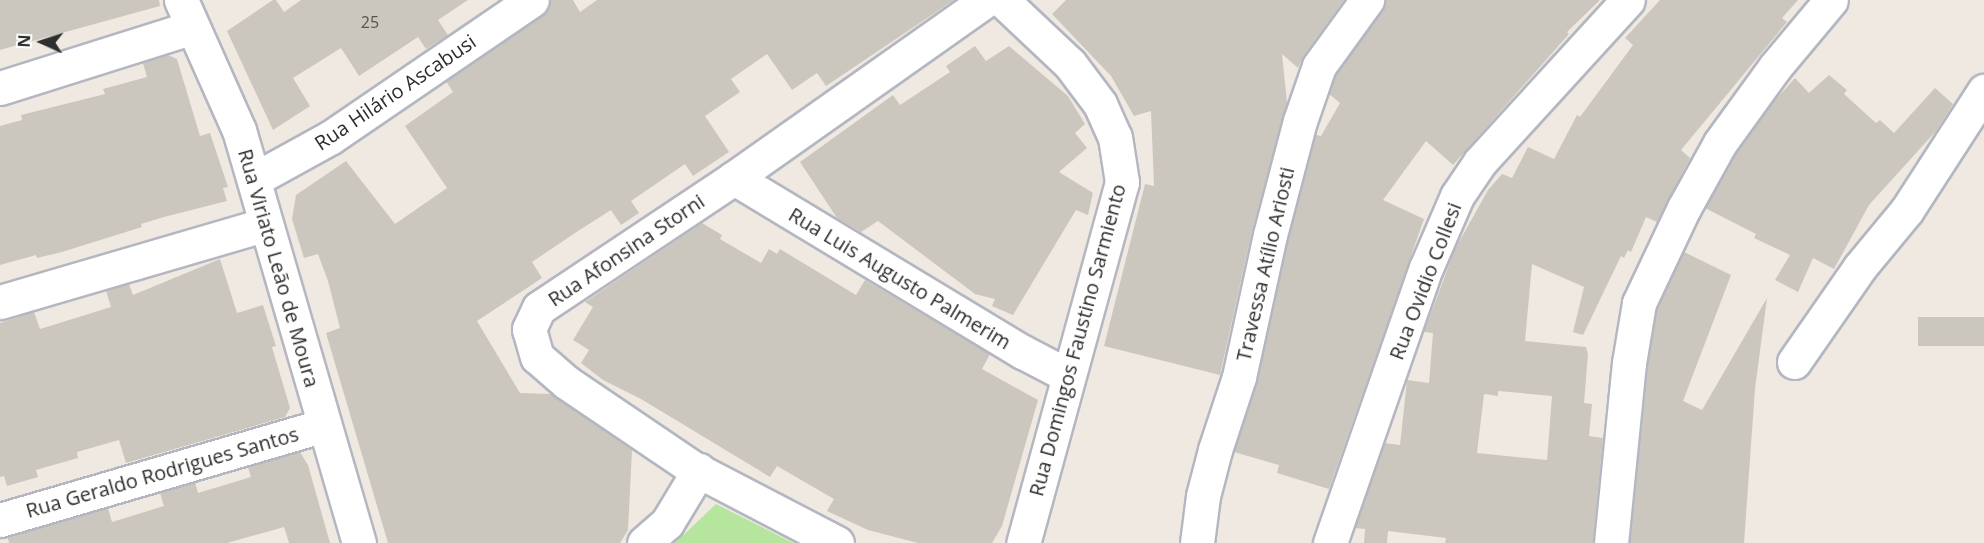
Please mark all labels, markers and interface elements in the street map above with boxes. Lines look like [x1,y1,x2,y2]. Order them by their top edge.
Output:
north arrow [12,12,72,72]
house number: 25 [361,12,379,32]
street label: Rua Hilário Ascabusi [310,29,480,155]
text: N [13,34,35,48]
street label: Rua Viriato Leão de Moura [233,146,325,390]
street label: Travessa Atílio Ariosti [1231,165,1299,363]
street label: Rua Domingos Faustino Sarmiento [1024,181,1130,499]
street label: Rua Afonsina Storni [543,189,709,311]
street label: Rua Ovidio Collesi [1384,199,1466,363]
street label: Rua Luis Augusto Palmerim [785,202,1015,354]
street label: Rua Geraldo Rodrigues Santos [23,422,301,522]

